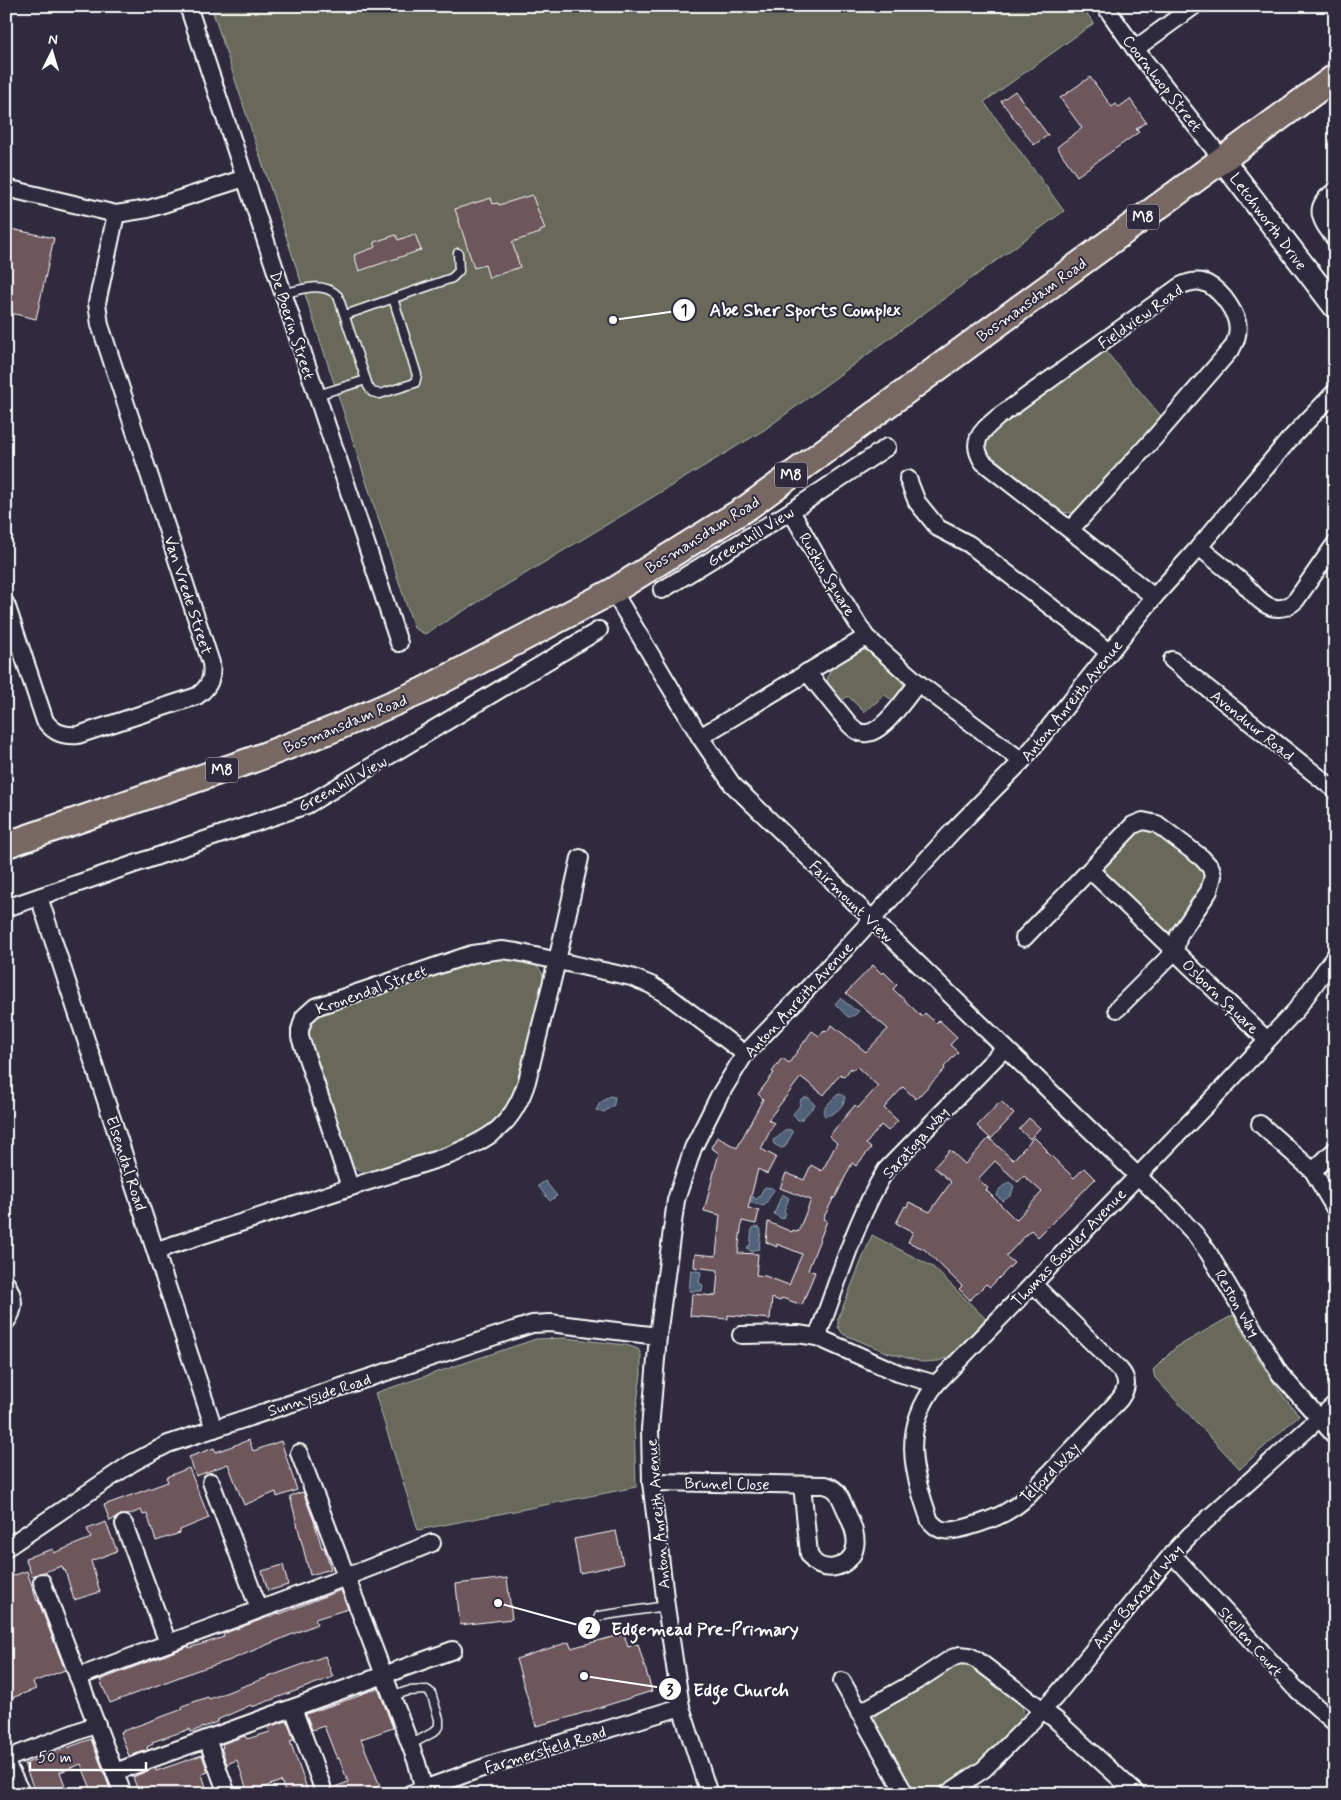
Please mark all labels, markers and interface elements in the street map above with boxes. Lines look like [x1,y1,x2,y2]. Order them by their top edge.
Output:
north arrow [28,28,78,78]
text: N [48,31,58,49]
street label: Coornhoop Street [1117,31,1206,137]
street label: Letchworth Drive [1224,169,1311,275]
road number: M8 [1127,204,1159,230]
street label: Bosmansdam Road [973,253,1091,347]
street label: De Boerin Street [264,268,319,382]
street label: Fieldview Road [1094,280,1188,354]
callout: Abe Sher Sports Complex [672,293,913,326]
text: Abe Sher Sports Complex [709,299,901,323]
text: 1 [681,301,687,321]
road number: M8 [775,462,807,488]
street label: Bosmansdam Road [642,492,764,579]
street label: Greenhill View [703,502,798,572]
street label: Ruskin Square [793,529,860,621]
street label: Van Vrede Street [158,533,217,658]
street label: Anton Anreith Avenue [1017,636,1128,766]
street label: Avonduur Road [1206,686,1298,766]
street label: Bosmansdam Road [281,690,410,759]
street label: Greenhill View [295,751,391,817]
road number: M8 [206,758,238,782]
street label: Fairmount View [804,856,898,948]
street label: Anton Anreith Avenue [740,938,858,1062]
street label: Osborn Square [1177,955,1263,1040]
street label: Kronendal Street [313,961,430,1020]
street label: Saratoga Way [878,1103,954,1183]
street label: Elsendal Road [100,1113,151,1213]
street label: Thomas Bowler Avenue [1007,1184,1131,1312]
street label: Reston Way [1209,1266,1264,1341]
street label: Sunnyside Road [265,1369,374,1422]
street label: Anton Anreith Avenue [641,1438,676,1590]
street label: Telford Way [1016,1438,1086,1510]
street label: Brunel Close [684,1473,770,1496]
street label: Anne Barnard Way [1088,1540,1188,1654]
street label: Stellen Court [1213,1602,1287,1682]
callout: Edgemead Pre-Primary [577,1612,809,1645]
text: Edgemead Pre-Primary [611,1618,799,1644]
text: 2 [585,1620,593,1640]
callout: Edge Church [657,1673,799,1706]
text: Edge Church [693,1679,789,1705]
text: 3 [667,1681,674,1701]
street label: Farmersfield Road [482,1722,609,1779]
scale bar [30,1740,146,1772]
text: 50 m [38,1748,72,1768]

